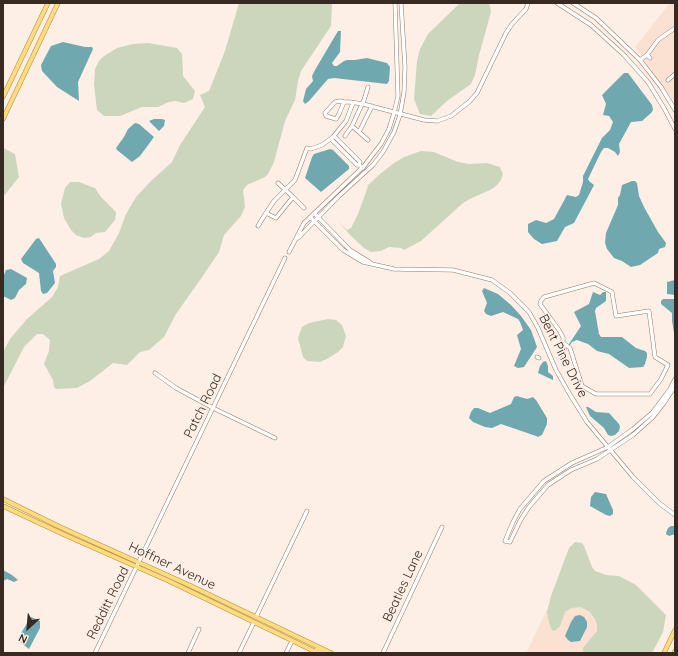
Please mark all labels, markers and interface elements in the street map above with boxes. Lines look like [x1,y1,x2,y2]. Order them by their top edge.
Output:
street label: Bent Pine Drive [535,312,591,400]
street label: Patch Road [181,371,225,441]
street label: Hoffner Avenue [126,539,218,593]
street label: Beatles Lane [380,548,426,624]
street label: Redditt Road [84,564,132,642]
north arrow [8,608,48,648]
text: N [16,631,29,647]

